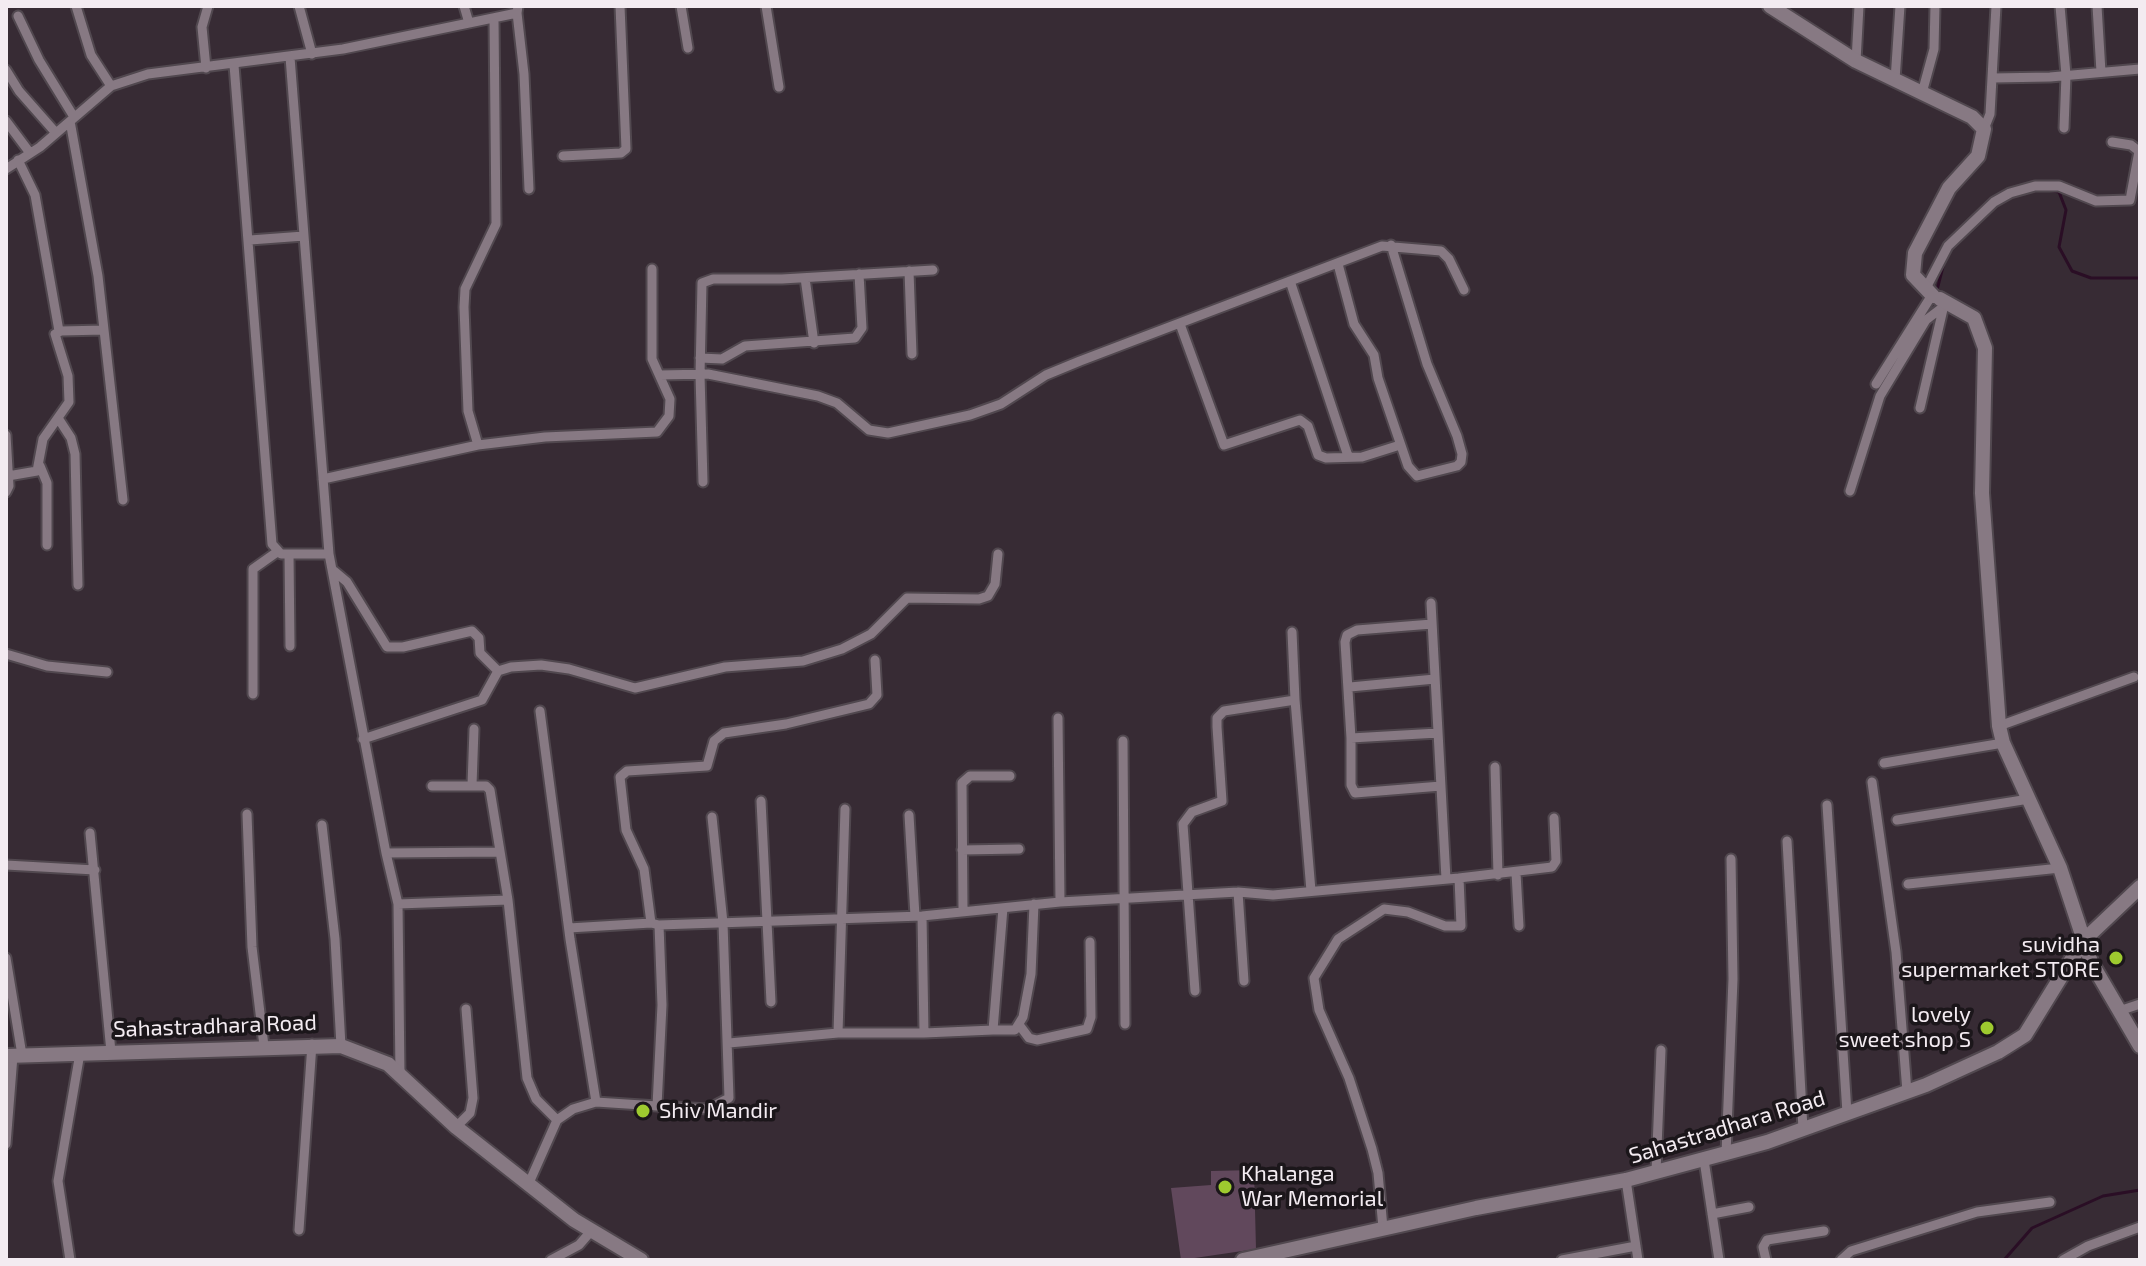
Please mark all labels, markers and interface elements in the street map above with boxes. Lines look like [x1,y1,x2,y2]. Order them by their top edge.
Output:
place label: suvidha supermarket STORE [1901,932,2100,984]
marker: suvidha supermarket STORE [2107,949,2125,967]
place label: lovely sweet shop S [1838,1002,1971,1054]
street label: Sahastradhara Road [113,1009,317,1043]
marker: lovely sweet shop S [1978,1019,1996,1037]
street label: Sahastradhara Road [1626,1085,1828,1169]
place label: Shiv Mandir [659,1098,777,1124]
marker: Shiv Mandir [634,1102,652,1120]
place label: Khalanga War Memorial [1241,1161,1383,1212]
marker: Khalanga War Memorial [1216,1178,1234,1196]

